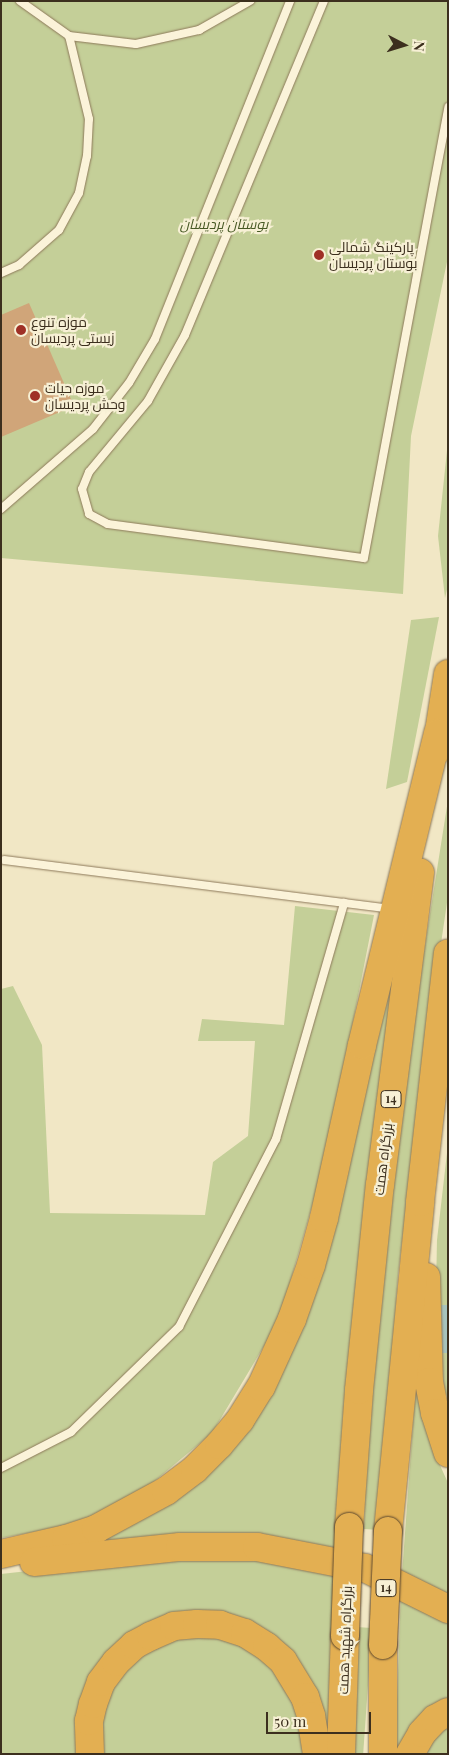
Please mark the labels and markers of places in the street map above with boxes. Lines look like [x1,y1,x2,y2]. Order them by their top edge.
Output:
place label: پارکینگ شمالی بوستان پردیسان [329,239,417,272]
marker: پارکینگ شمالی بوستان پردیسان [313,249,325,261]
place label: موزه تنوع زیستی پردیسان [31,314,114,347]
marker: موزه تنوع زیستی پردیسان [15,324,27,336]
place label: موزه حیات وحش پردیسان [45,380,125,412]
marker: موزه حیات وحش پردیسان [29,390,41,402]

